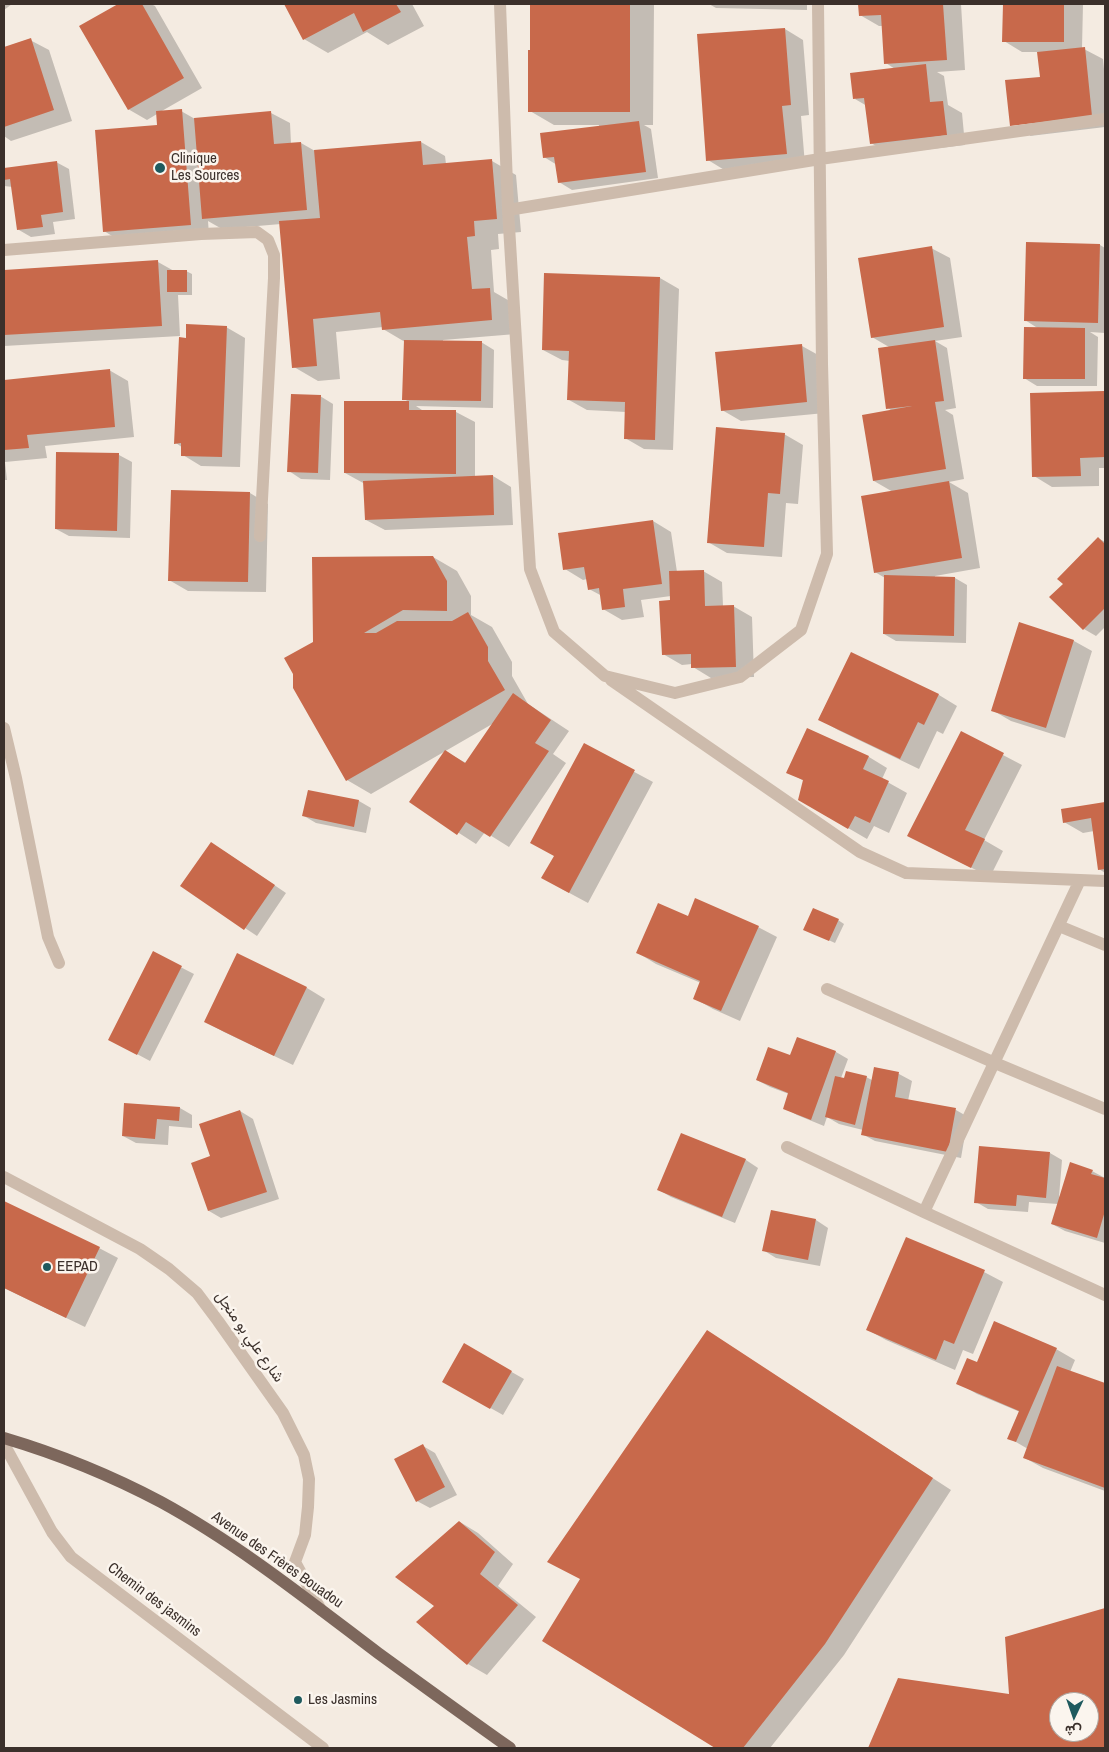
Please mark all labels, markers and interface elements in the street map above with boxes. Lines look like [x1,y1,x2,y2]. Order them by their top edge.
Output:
place label: Clinique Les Sources [171,150,239,185]
marker: Clinique Les Sources [153,161,167,175]
place label: EEPAD [57,1258,98,1276]
marker: EEPAD [41,1261,53,1273]
street label: شارع علي بو منجل [211,1288,287,1386]
street label: Avenue des Frères Bouadou [208,1508,346,1612]
street label: Chemin des jasmins [104,1559,204,1641]
place label: Les Jasmins [308,1691,377,1709]
north arrow [1049,1692,1099,1742]
marker: Les Jasmins [292,1694,304,1706]
text: ش [1064,1722,1082,1740]

